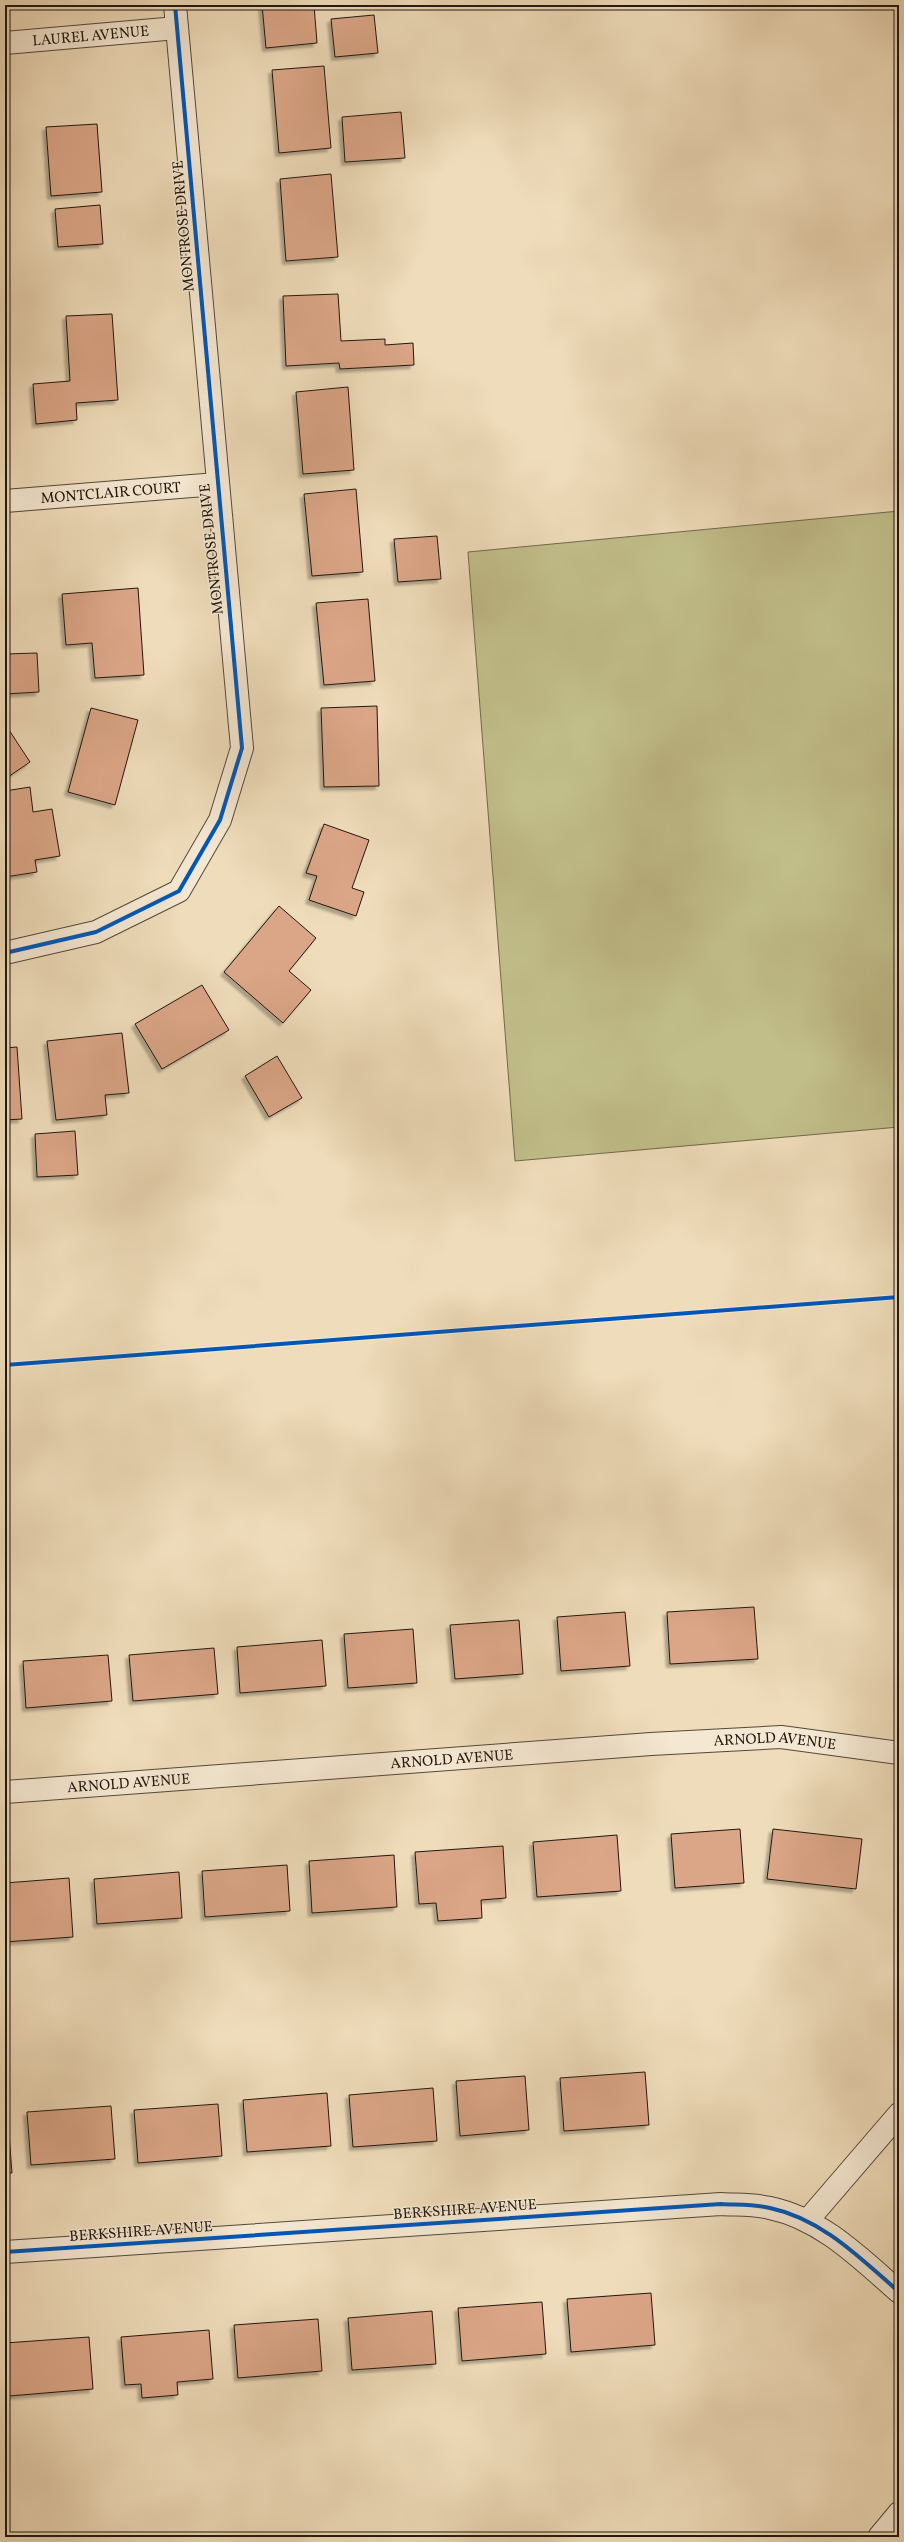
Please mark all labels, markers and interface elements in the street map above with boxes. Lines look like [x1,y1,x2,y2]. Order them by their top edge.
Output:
street label: LAUREL AVENUE [32,21,150,53]
street label: MONTROSE DRIVE [168,159,201,292]
street label: MONTCLAIR COURT [40,478,182,510]
street label: MONTROSE DRIVE [195,482,230,615]
street label: ARNOLD AVENUE [713,1728,837,1756]
street label: ARNOLD AVENUE [390,1745,514,1775]
street label: ARNOLD AVENUE [67,1769,191,1799]
street label: BERKSHIRE AVENUE [393,2195,538,2226]
street label: BERKSHIRE AVENUE [69,2217,214,2248]

